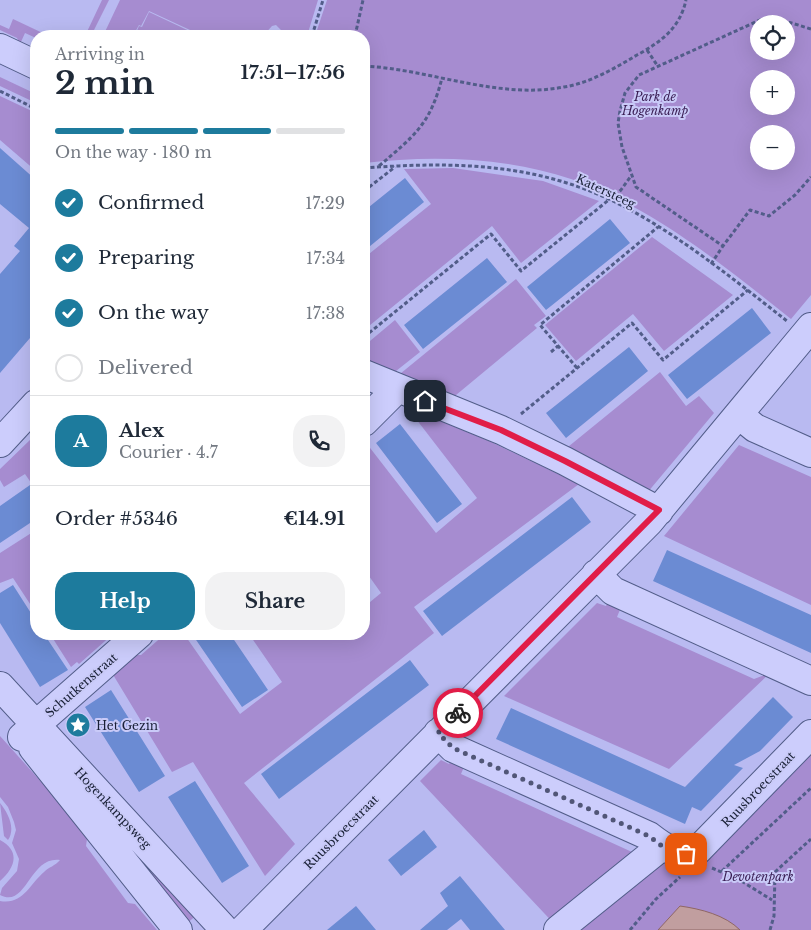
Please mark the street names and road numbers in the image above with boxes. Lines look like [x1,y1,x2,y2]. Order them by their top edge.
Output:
street label: Katersteeg [574,171,639,212]
street label: Schutkenstraat [42,649,120,720]
street label: Ruusbroecstraat [718,748,798,830]
street label: Hogenkampsweg [72,764,155,852]
street label: Ruusbroecstraat [301,791,382,872]

